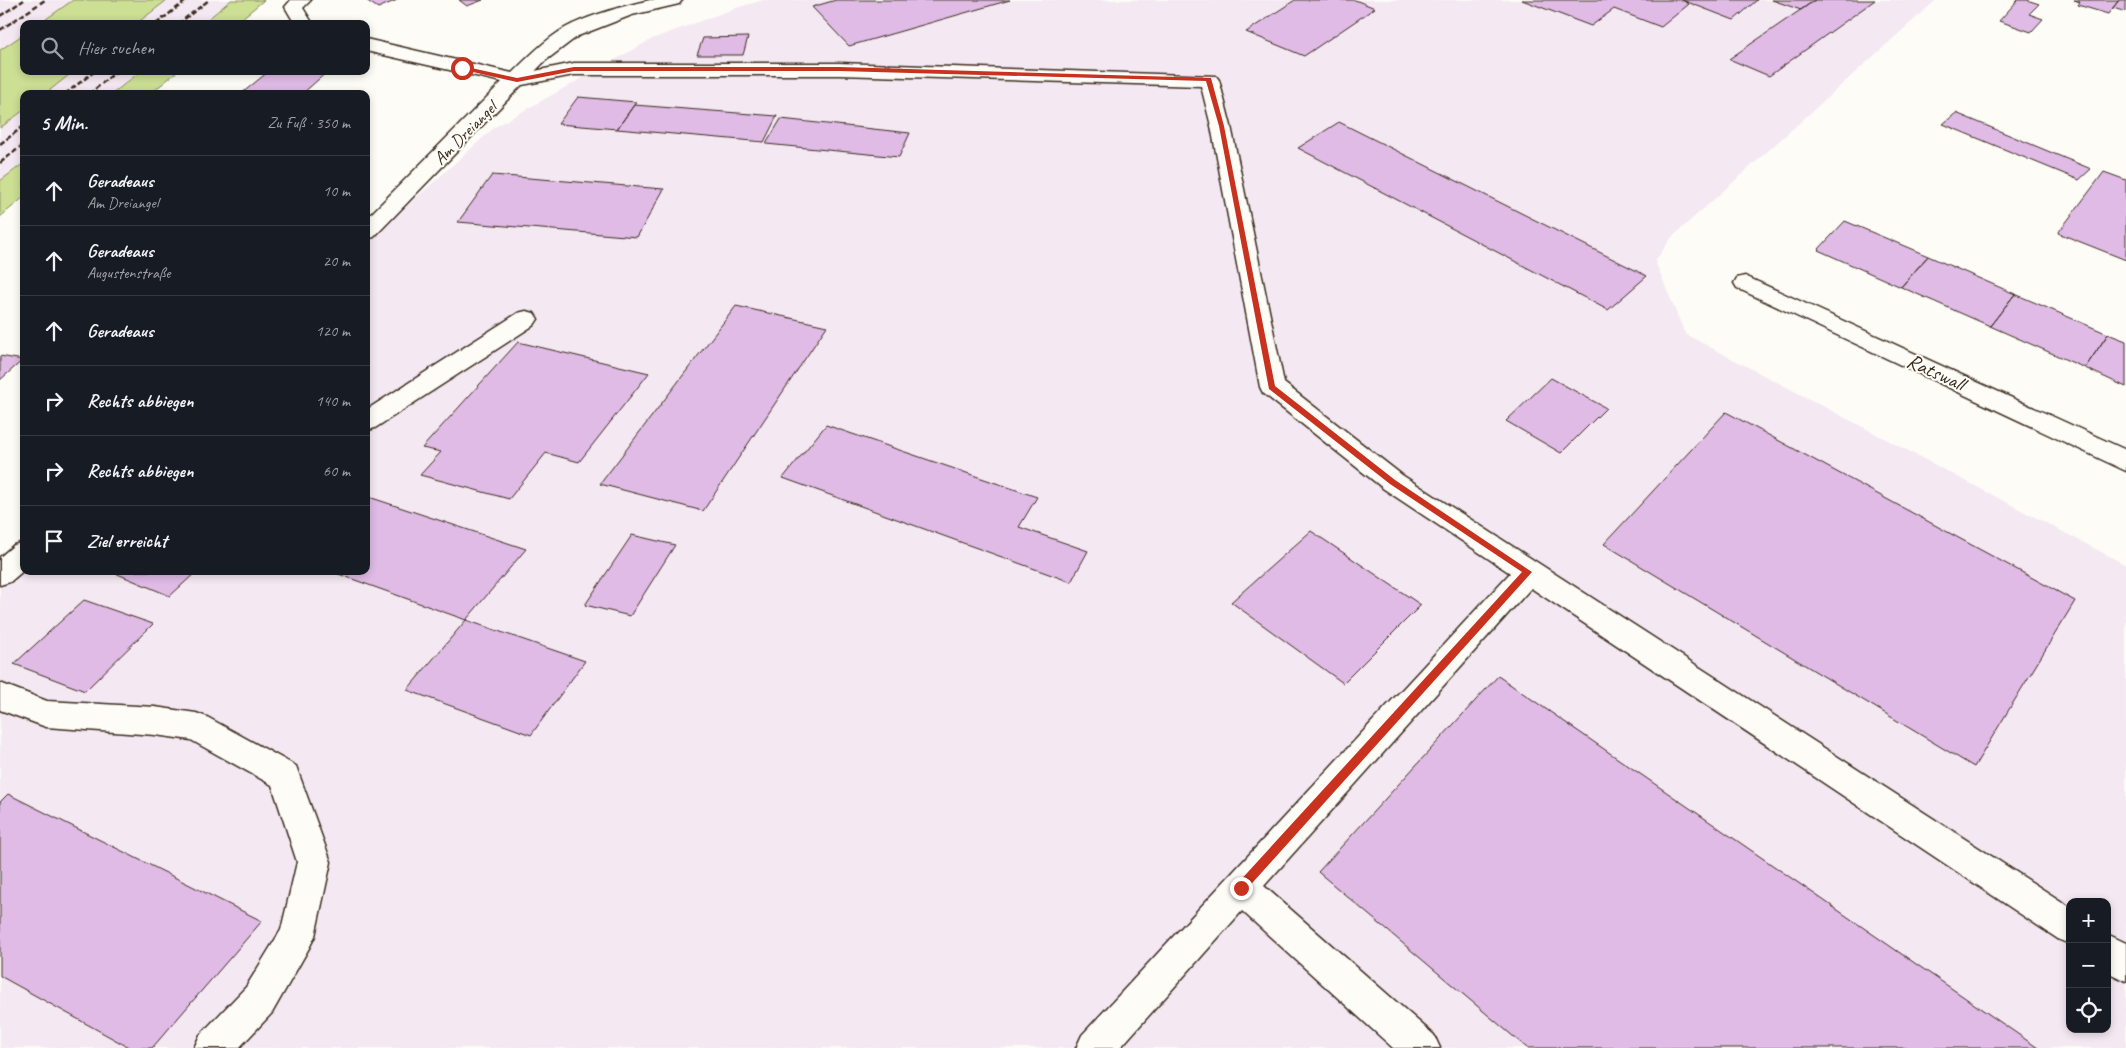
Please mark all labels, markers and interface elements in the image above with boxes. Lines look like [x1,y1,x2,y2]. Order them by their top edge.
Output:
search box [20,20,370,75]
icon: search [38,34,66,62]
text: Hier suchen [78,36,154,60]
route start [451,57,474,80]
street label: Am Dreiangel [429,95,503,169]
text: 5 Min. [40,110,88,136]
text: Zu Fuß · 350 m [267,113,350,133]
text: Geradeaus [87,169,154,193]
icon: ahead [40,177,68,205]
text: 10 m [323,181,350,201]
text: Am Dreiangel [87,193,158,213]
text: Geradeaus [87,239,154,263]
icon: ahead [40,247,68,275]
text: 20 m [323,251,350,271]
text: Augustenstraße [87,263,171,283]
icon: ahead [40,317,68,345]
text: Geradeaus [87,319,154,343]
text: 120 m [316,321,350,341]
street label: Ratswall [1903,347,1972,398]
icon: right [40,387,68,415]
text: Rechts abbiegen [87,389,193,413]
text: 140 m [316,391,350,411]
icon: right [40,457,68,485]
text: Rechts abbiegen [87,459,193,483]
text: 60 m [323,461,350,481]
icon: arrive [40,527,68,555]
text: Ziel erreicht [87,529,167,553]
route end [1230,877,1253,900]
map controls [2066,898,2111,1033]
button: + [2066,898,2111,943]
button: − [2066,943,2111,988]
button: locate [2066,988,2111,1033]

